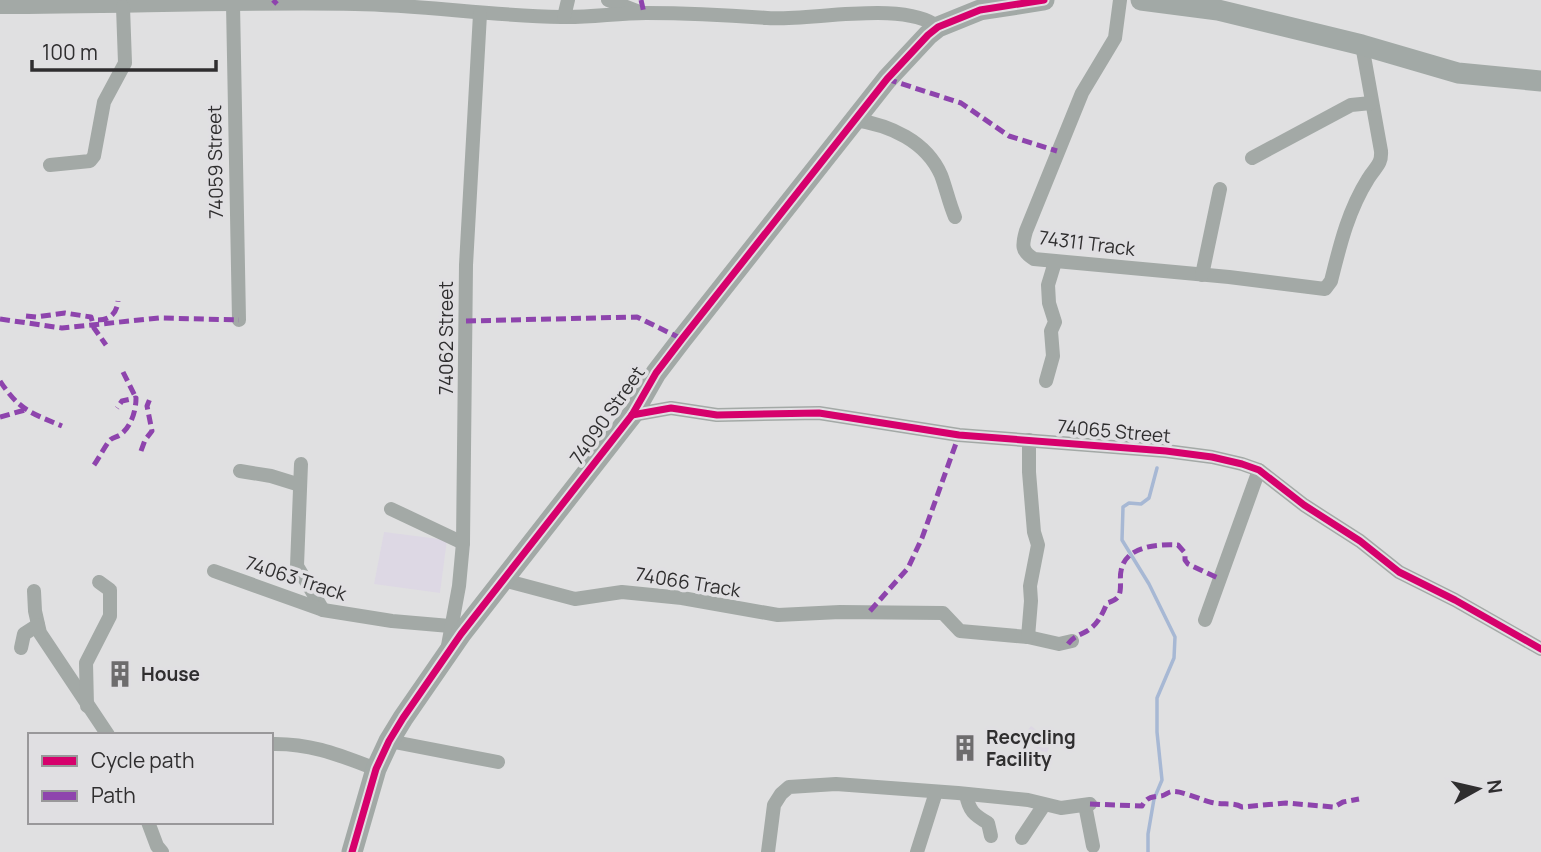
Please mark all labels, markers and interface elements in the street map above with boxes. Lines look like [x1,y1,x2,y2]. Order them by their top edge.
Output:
scale bar [32,28,215,72]
text: 100 m [42,38,98,66]
street label: 74059 Street [201,105,229,219]
street label: 74311 Track [1038,224,1137,262]
street label: 74062 Street [433,281,459,395]
street label: 74090 Street [563,361,651,469]
street label: 74065 Street [1056,413,1172,449]
street label: 74063 Track [242,549,351,607]
street label: 74066 Track [633,561,743,603]
building icon: House [105,659,135,689]
place label: House [141,661,200,687]
place label: Recycling Facility [986,724,1076,772]
legend [28,733,273,824]
building icon: Recycling Facility [950,733,980,763]
text: Cycle path [91,746,194,774]
north arrow [1443,754,1513,824]
text: N [1481,778,1509,795]
text: Path [91,781,136,809]

